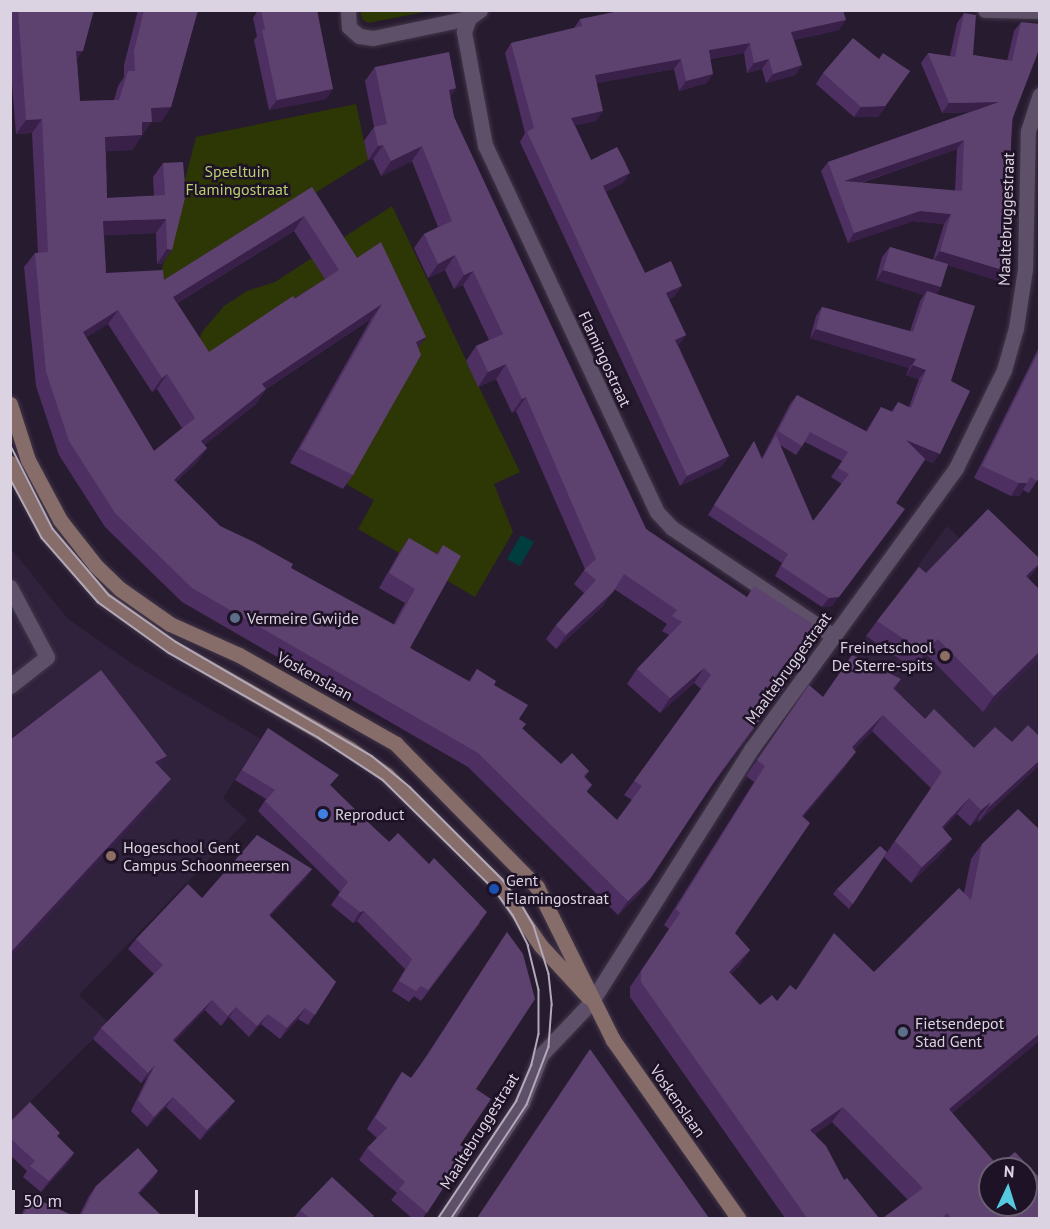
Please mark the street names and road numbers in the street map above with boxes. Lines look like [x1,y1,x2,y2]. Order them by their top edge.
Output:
street label: Maaltebruggestraat [994,152,1018,286]
street label: Flamingostraat [575,308,635,410]
street label: Maaltebruggestraat [741,608,835,728]
street label: Voskenslaan [274,647,356,705]
street label: Voskenslaan [646,1061,710,1141]
street label: Maaltebruggestraat [435,1069,523,1193]

